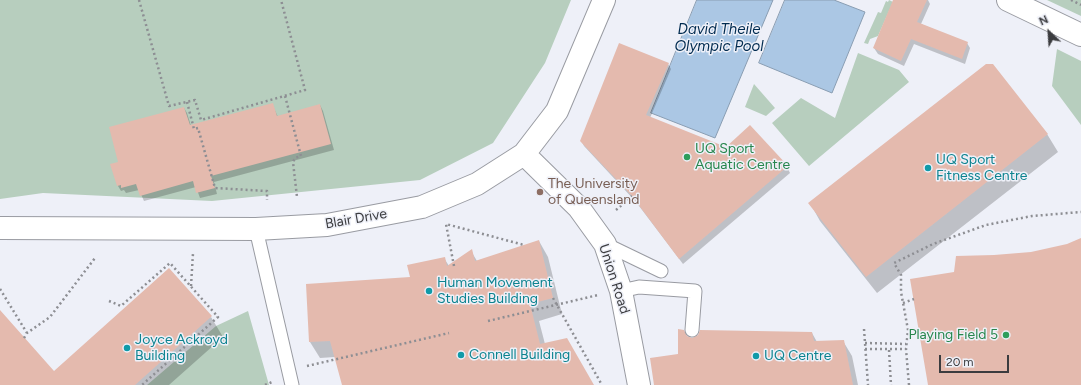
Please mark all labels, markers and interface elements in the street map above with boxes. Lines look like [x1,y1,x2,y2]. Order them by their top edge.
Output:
north arrow [1029,12,1069,52]
text: N [1037,13,1050,28]
water label: David Theile Olympic Pool [674,21,764,56]
place label: UQ Sport Aquatic Centre [695,141,790,174]
marker: UQ Sport Aquatic Centre [682,152,692,162]
place label: UQ Sport Fitness Centre [936,152,1027,184]
marker: UQ Sport Fitness Centre [923,163,933,173]
place label: The University of Queensland [548,176,639,208]
marker: The University of Queensland [535,187,545,197]
street label: Blair Drive [324,205,388,233]
street label: Union Road [595,242,633,316]
place label: Human Movement Studies Building [437,275,553,308]
marker: Human Movement Studies Building [424,286,434,296]
place label: Playing Field 5 [908,327,998,343]
marker: Playing Field 5 [1001,330,1011,340]
place label: Joyce Ackroyd Building [135,332,228,364]
marker: Joyce Ackroyd Building [122,343,132,353]
place label: Connell Building [469,347,570,363]
scale bar [941,347,1011,373]
place label: UQ Centre [764,348,831,364]
marker: Connell Building [456,350,466,360]
marker: UQ Centre [751,351,761,361]
text: 20 m [946,355,974,369]

